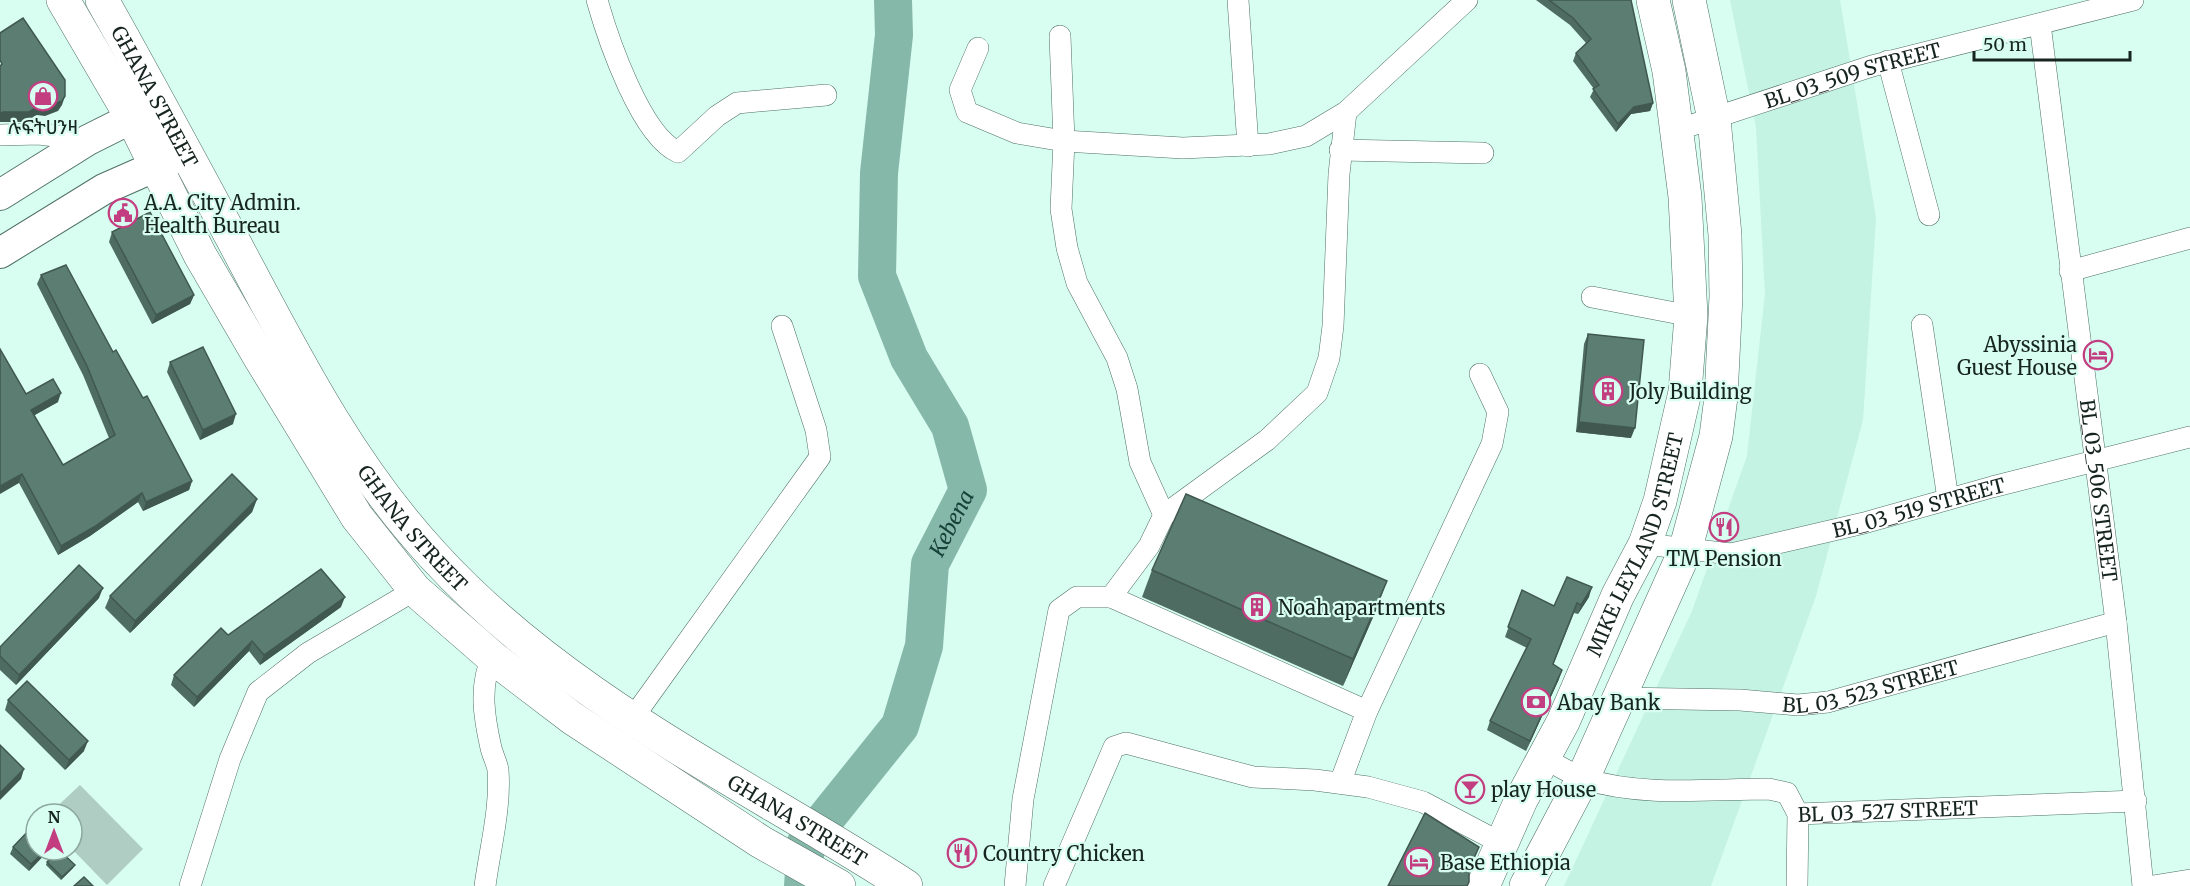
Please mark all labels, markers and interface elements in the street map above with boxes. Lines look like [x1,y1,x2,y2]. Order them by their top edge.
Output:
street label: GHANA STREET [106,21,204,171]
scale bar [1974,24,2130,62]
text: 50 m [1983,33,2027,56]
street label: BL_03_509 STREET [1761,37,1944,113]
shop icon: ሉፍትሀንዛ [27,80,59,112]
place label: ሉፍትሀንዛ [8,114,78,139]
place label: A.A. City Admin. Health Bureau [143,190,301,238]
public building icon: A.A. City Admin. Health Bureau [107,197,139,229]
place label: Abyssinia Guest House [1957,332,2077,380]
hotel icon: Abyssinia Guest House [2082,339,2114,371]
building icon: Joly Building [1592,375,1624,407]
place label: Joly Building [1628,379,1752,404]
street label: BL_03_506 STREET [2075,398,2123,583]
street label: MIKE LEYLAND STREET [1581,430,1688,660]
street label: GHANA STREET [353,460,473,596]
street label: BL_03_519 STREET [1830,472,2008,542]
water label: Kebena [922,485,979,562]
restaurant icon: TM Pension [1708,511,1740,543]
place label: TM Pension [1666,546,1782,571]
building icon: Noah apartments [1241,591,1273,623]
place label: Noah apartments [1278,595,1446,620]
street label: BL_03_523 STREET [1781,654,1961,718]
bank icon: Abay Bank [1520,686,1552,718]
place label: Abay Bank [1556,690,1661,715]
street label: GHANA STREET [723,769,872,871]
bar icon: play House [1454,773,1486,805]
place label: play House [1491,777,1596,802]
street label: BL_03_527 STREET [1797,795,1979,827]
north arrow [24,802,84,862]
text: N [48,807,61,827]
restaurant icon: Country Chicken [946,837,978,869]
place label: Country Chicken [983,841,1145,866]
hotel icon: Base Ethiopia [1403,846,1435,878]
place label: Base Ethiopia [1440,850,1571,875]

